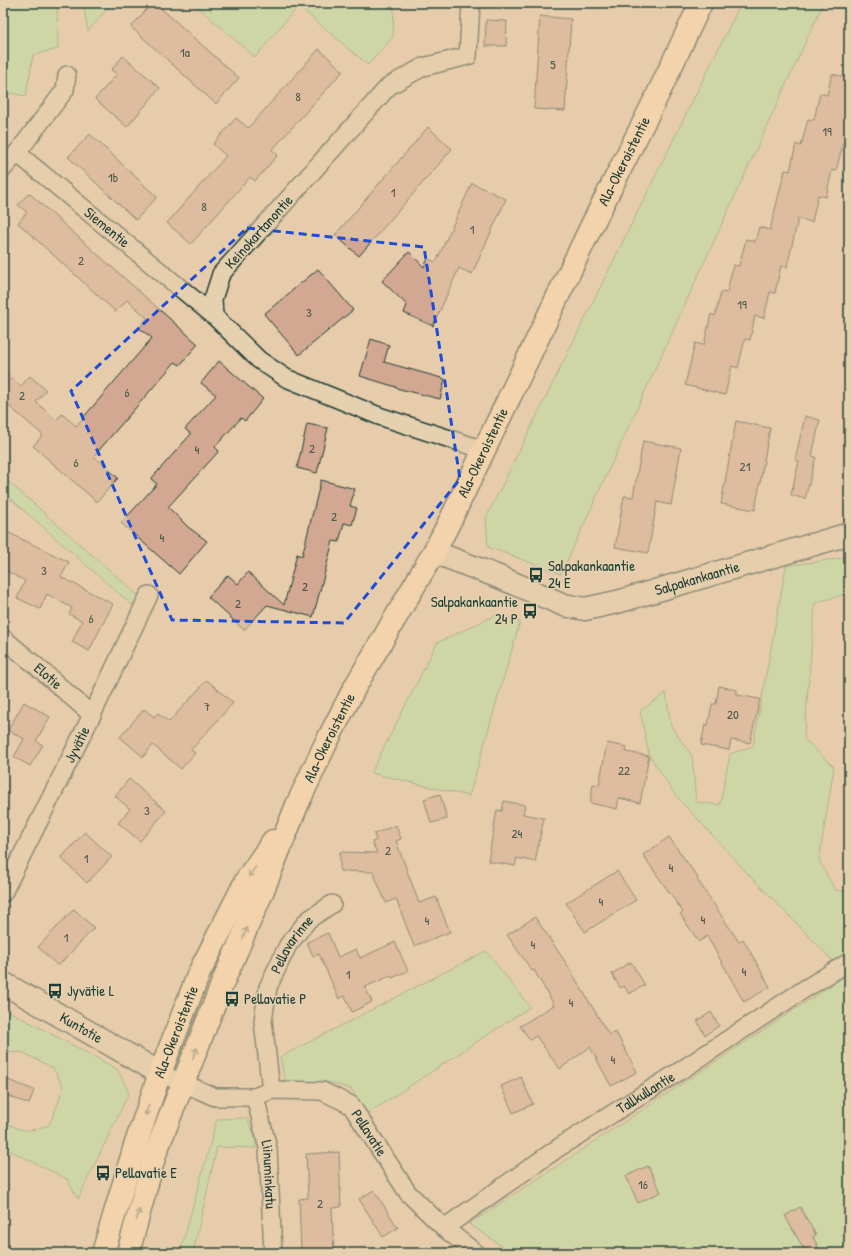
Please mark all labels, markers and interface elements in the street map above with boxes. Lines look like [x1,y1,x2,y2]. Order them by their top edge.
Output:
house number: 1a [180,43,190,61]
house number: 5 [550,55,556,73]
house number: 8 [295,87,301,105]
street label: Ala-Okeroistentie [592,113,655,209]
house number: 19 [822,122,832,140]
house number: 1b [108,168,118,186]
house number: 1 [391,183,396,201]
street label: Keinokartanontie [220,190,298,273]
house number: 8 [201,197,207,215]
street label: Siementie [80,202,135,252]
house number: 1 [470,220,475,238]
house number: 2 [78,251,84,269]
house number: 19 [737,295,747,313]
house number: 3 [306,303,312,321]
house number: 6 [124,383,130,401]
house number: 2 [19,386,25,404]
street label: Ala-Okeroistentie [452,404,513,501]
house number: 2 [309,439,315,457]
house number: 4 [195,440,200,458]
house number: 6 [73,453,79,471]
house number: 21 [740,457,751,475]
house number: 2 [331,507,337,525]
house number: 4 [160,528,165,546]
place label: Salpakankaantie 24 E [548,555,635,593]
street label: Salpakankaantie [652,556,742,600]
house number: 3 [41,561,47,579]
bus stop icon: Salpakankaantie 24 E [527,566,545,584]
house number: 2 [302,577,308,595]
place label: Salpakankaantie 24 P [431,591,518,629]
house number: 2 [235,594,241,612]
bus stop icon: Salpakankaantie 24 P [521,602,539,620]
house number: 6 [88,609,94,627]
street label: Elotie [30,658,67,694]
street label: Ala-Okeroistentie [298,689,360,786]
house number: 7 [204,697,210,715]
house number: 20 [727,705,739,723]
street label: Jyvätie [59,722,95,766]
house number: 22 [618,761,630,779]
house number: 3 [144,801,150,819]
house number: 24 [512,824,523,842]
house number: 2 [385,841,391,859]
house number: 1 [84,849,89,867]
house number: 4 [669,858,674,876]
one-way arrow [247,866,255,878]
house number: 4 [599,892,604,910]
street label: Pellavarinne [265,909,317,977]
house number: 4 [701,910,706,928]
house number: 4 [425,911,430,929]
house number: 1 [64,928,69,946]
one-way arrow [241,928,249,940]
house number: 4 [531,935,536,953]
house number: 4 [742,962,747,980]
house number: 1 [346,965,351,983]
place label: Jyvätie L [67,980,115,1001]
bus stop icon: Jyvätie L [46,982,64,1000]
street label: Ala-Okeroistentie [148,983,203,1080]
place label: Pellavatie P [244,988,307,1009]
bus stop icon: Pellavatie P [223,990,241,1008]
house number: 4 [569,993,574,1011]
street label: Kuntotie [56,1007,107,1048]
one-way arrow [192,1048,199,1060]
house number: 4 [611,1050,616,1068]
street label: Tallkullantie [612,1066,679,1119]
one-way arrow [143,1104,151,1116]
street label: Pellavatie [347,1105,392,1160]
street label: Liinuminkatu [256,1137,282,1209]
place label: Pellavatie E [115,1162,177,1183]
bus stop icon: Pellavatie E [94,1164,112,1182]
house number: 16 [638,1175,648,1193]
house number: 2 [317,1194,323,1212]
one-way arrow [135,1209,142,1222]

